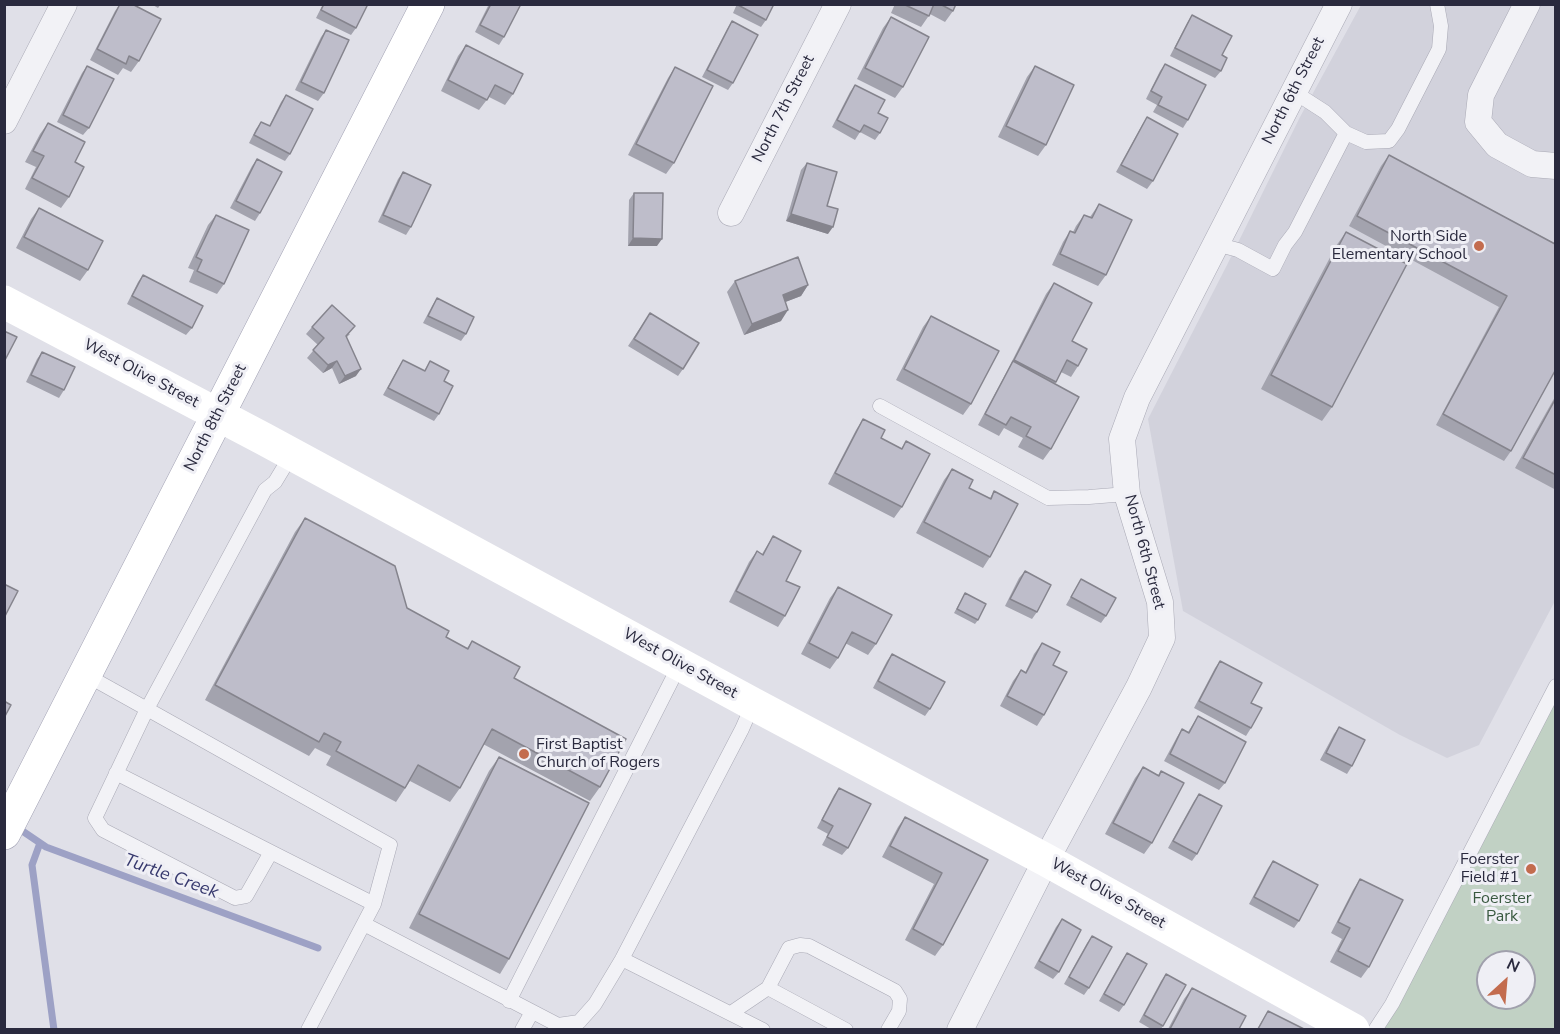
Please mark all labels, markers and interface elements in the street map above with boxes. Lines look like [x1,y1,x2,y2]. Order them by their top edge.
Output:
street label: North 6th Street [1259,34,1329,148]
street label: North 7th Street [749,52,819,166]
place label: North Side Elementary School [1332,227,1467,265]
marker: North Side Elementary School [1472,239,1486,253]
street label: West Olive Street [80,336,202,412]
street label: North 8th Street [181,361,251,475]
street label: North 6th Street [1119,493,1169,611]
street label: West Olive Street [620,625,740,703]
place label: First Baptist Church of Rogers [536,735,660,773]
marker: First Baptist Church of Rogers [517,747,531,761]
water label: Turtle Creek [121,850,221,904]
place label: Foerster Field #1 [1460,850,1519,888]
street label: West Olive Street [1048,855,1168,933]
marker: Foerster Field #1 [1524,862,1538,876]
park label: Foerster Park [1473,889,1531,927]
north arrow [1476,950,1536,1010]
text: N [1503,953,1523,978]

